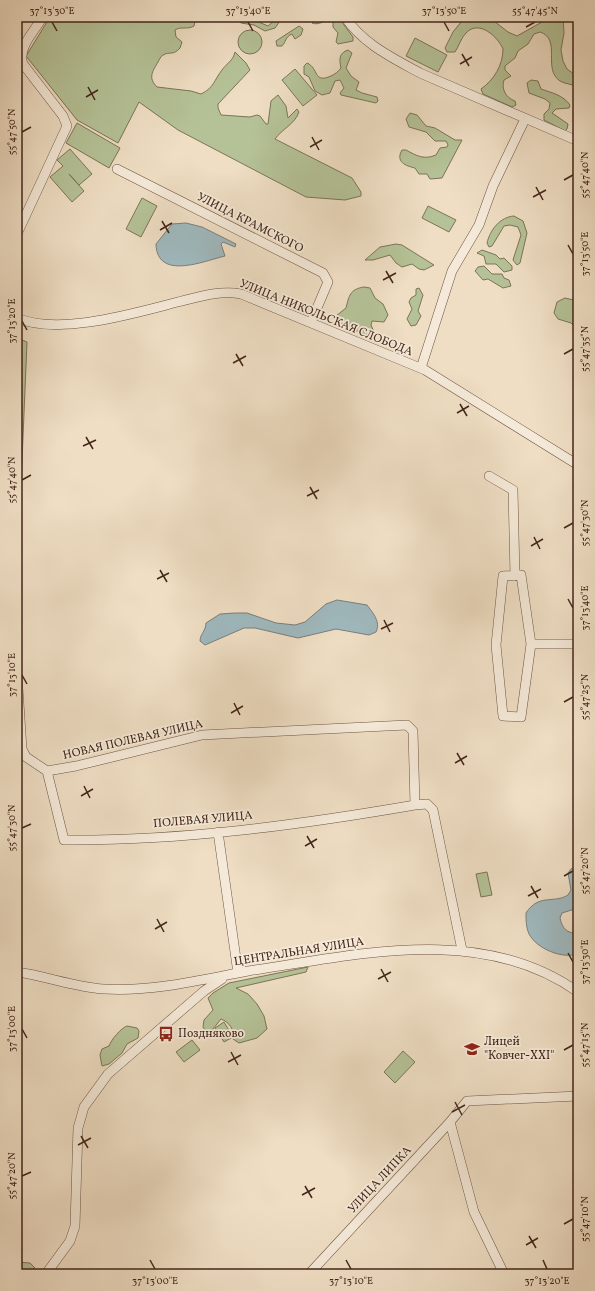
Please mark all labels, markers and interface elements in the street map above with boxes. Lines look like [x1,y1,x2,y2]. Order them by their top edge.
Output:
text: 37°13'30"E [30,4,74,18]
text: 37°13'40"E [226,4,270,18]
text: 37°13'50"E [422,4,466,18]
text: 55°47'45"N [512,4,559,18]
text: 55°47'50"N [5,108,19,155]
text: 55°47'40"N [578,151,592,199]
street label: УЛИЦА КРАМСКОГО [194,189,306,257]
text: 37°13'50"E [578,232,592,276]
street label: УЛИЦА НИКОЛЬСКАЯ СЛОБОДА [237,276,416,360]
text: 37°13'20"E [5,298,19,344]
text: 55°47'35"N [578,325,592,372]
text: 55°47'40"N [5,456,19,504]
text: 55°47'30"N [578,499,592,546]
text: 37°13'40"E [578,586,592,630]
text: 37°13'10"E [5,653,19,697]
text: 55°47'25"N [578,673,592,720]
street label: НОВАЯ ПОЛЕВАЯ УЛИЦА [61,716,205,764]
text: 55°47'30"N [5,804,19,851]
street label: ПОЛЕВАЯ УЛИЦА [153,808,254,832]
text: 55°47'20"N [578,847,592,895]
street label: ЦЕНТРАЛЬНАЯ УЛИЦА [233,934,366,970]
text: 37°13'30"E [578,940,592,984]
text: 37°13'00"E [5,1006,19,1052]
text: 55°47'15"N [578,1022,592,1067]
bus stop icon: Поздняково [157,1025,175,1043]
place label: Поздняково [178,1026,244,1042]
place label: Лицей "Ковчег-XXI" [484,1034,554,1064]
school or university icon: Лицей "Ковчег-XXI" [463,1040,481,1058]
street label: УЛИЦА ЛИПКА [345,1142,416,1217]
text: 55°47'20"N [5,1152,19,1200]
text: 55°47'10"N [578,1195,592,1242]
text: 37°13'00"E [132,1274,178,1288]
text: 37°13'10"E [329,1274,373,1288]
text: 37°13'20"E [524,1274,570,1288]

